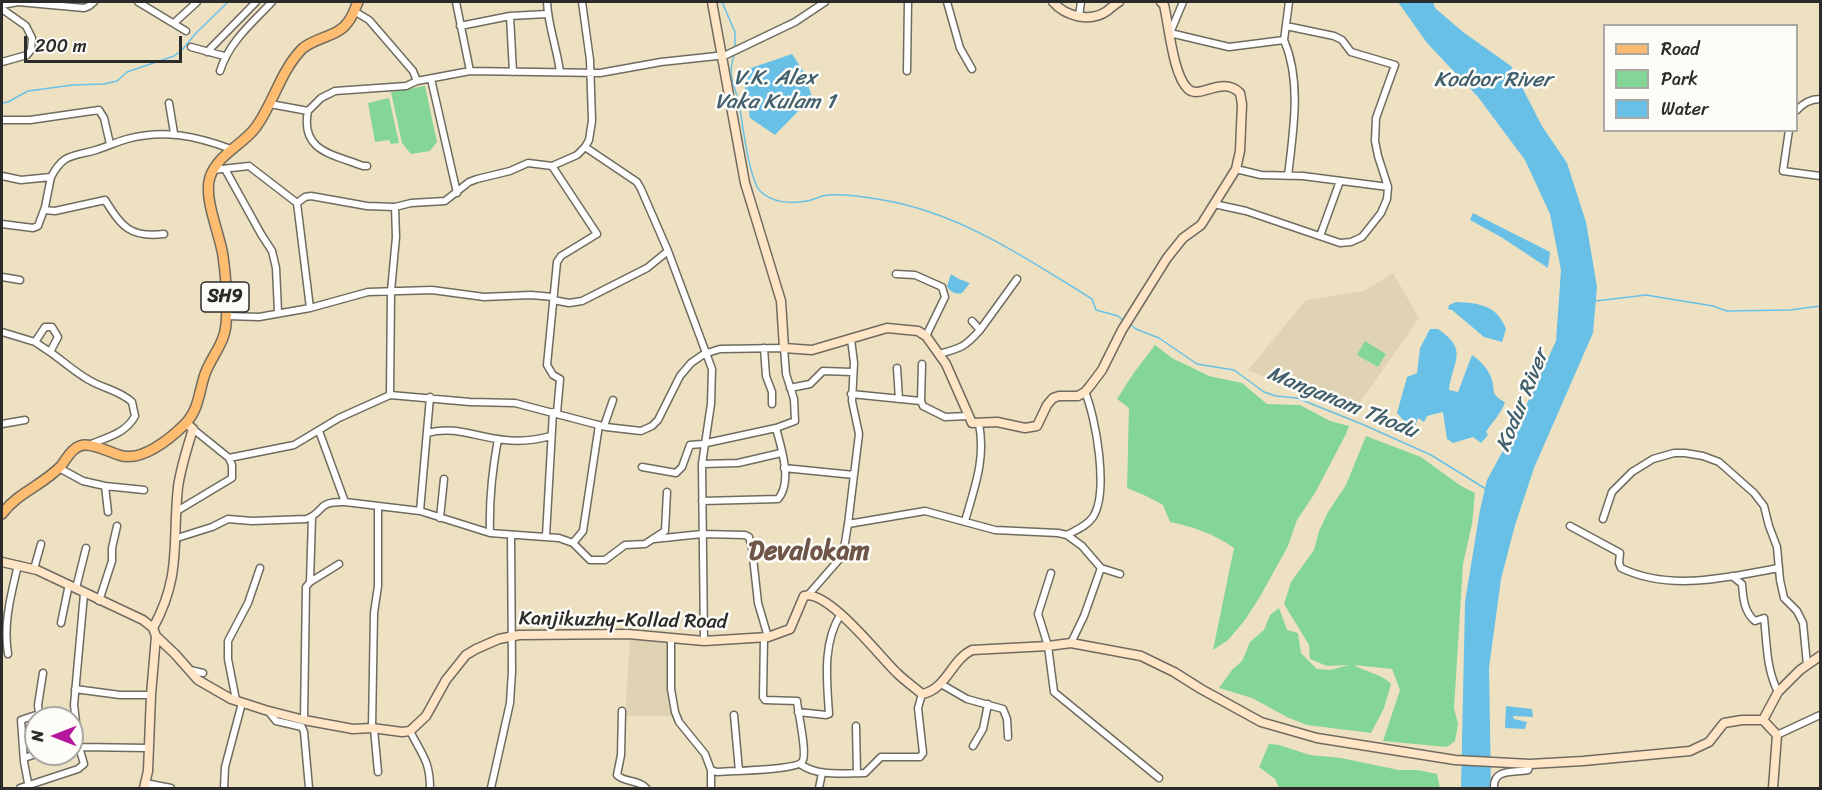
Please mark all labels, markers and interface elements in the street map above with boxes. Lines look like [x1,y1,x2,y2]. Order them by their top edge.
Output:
scale bar [27,24,184,62]
legend [1603,24,1798,132]
text: 200 m [35,30,87,62]
text: Road [1661,33,1700,65]
text: Park [1661,63,1698,95]
water label: V.K. Alex Vaka Kulam 1 [715,66,835,116]
water label: Kodoor River [1434,68,1552,94]
text: Water [1661,93,1708,125]
road number: SH9 [201,282,249,312]
water label: Kodur River [1491,346,1555,456]
water label: Manganam Thodu [1263,361,1421,445]
district label: Devalokam [748,536,870,568]
street label: Kanjikuzhy-Kollad Road [519,607,727,635]
north arrow [24,706,84,766]
text: N [23,730,52,742]

